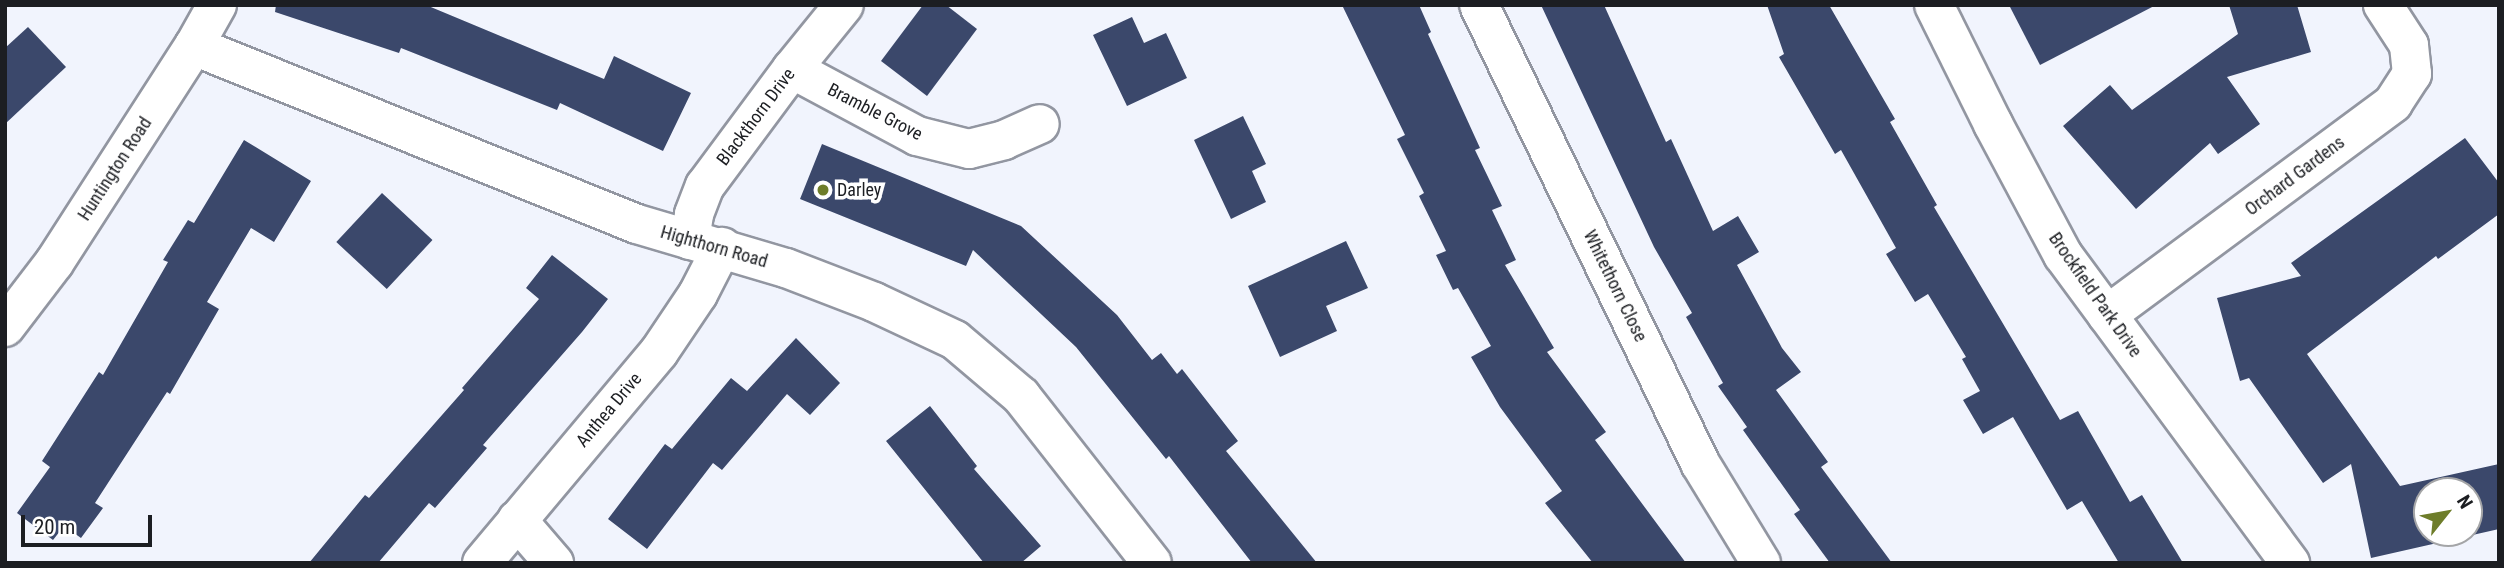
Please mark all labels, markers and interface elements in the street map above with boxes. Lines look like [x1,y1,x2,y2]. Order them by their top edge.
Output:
street label: Blackthorn Drive [712,64,800,170]
street label: Bramble Grove [824,79,926,145]
street label: Huntington Road [74,113,156,225]
street label: Orchard Gardens [2241,132,2349,220]
place label: Darley [837,179,881,201]
marker: Darley [815,182,831,198]
street label: Highthorn Road [658,221,770,273]
street label: Whitethorn Close [1579,227,1651,345]
street label: Brockfield Park Drive [2044,229,2146,361]
street label: Anthea Drive [572,369,646,451]
north arrow [2413,477,2483,547]
text: N [2452,491,2478,513]
scale bar [24,502,156,546]
text: 20 m [34,515,75,539]

